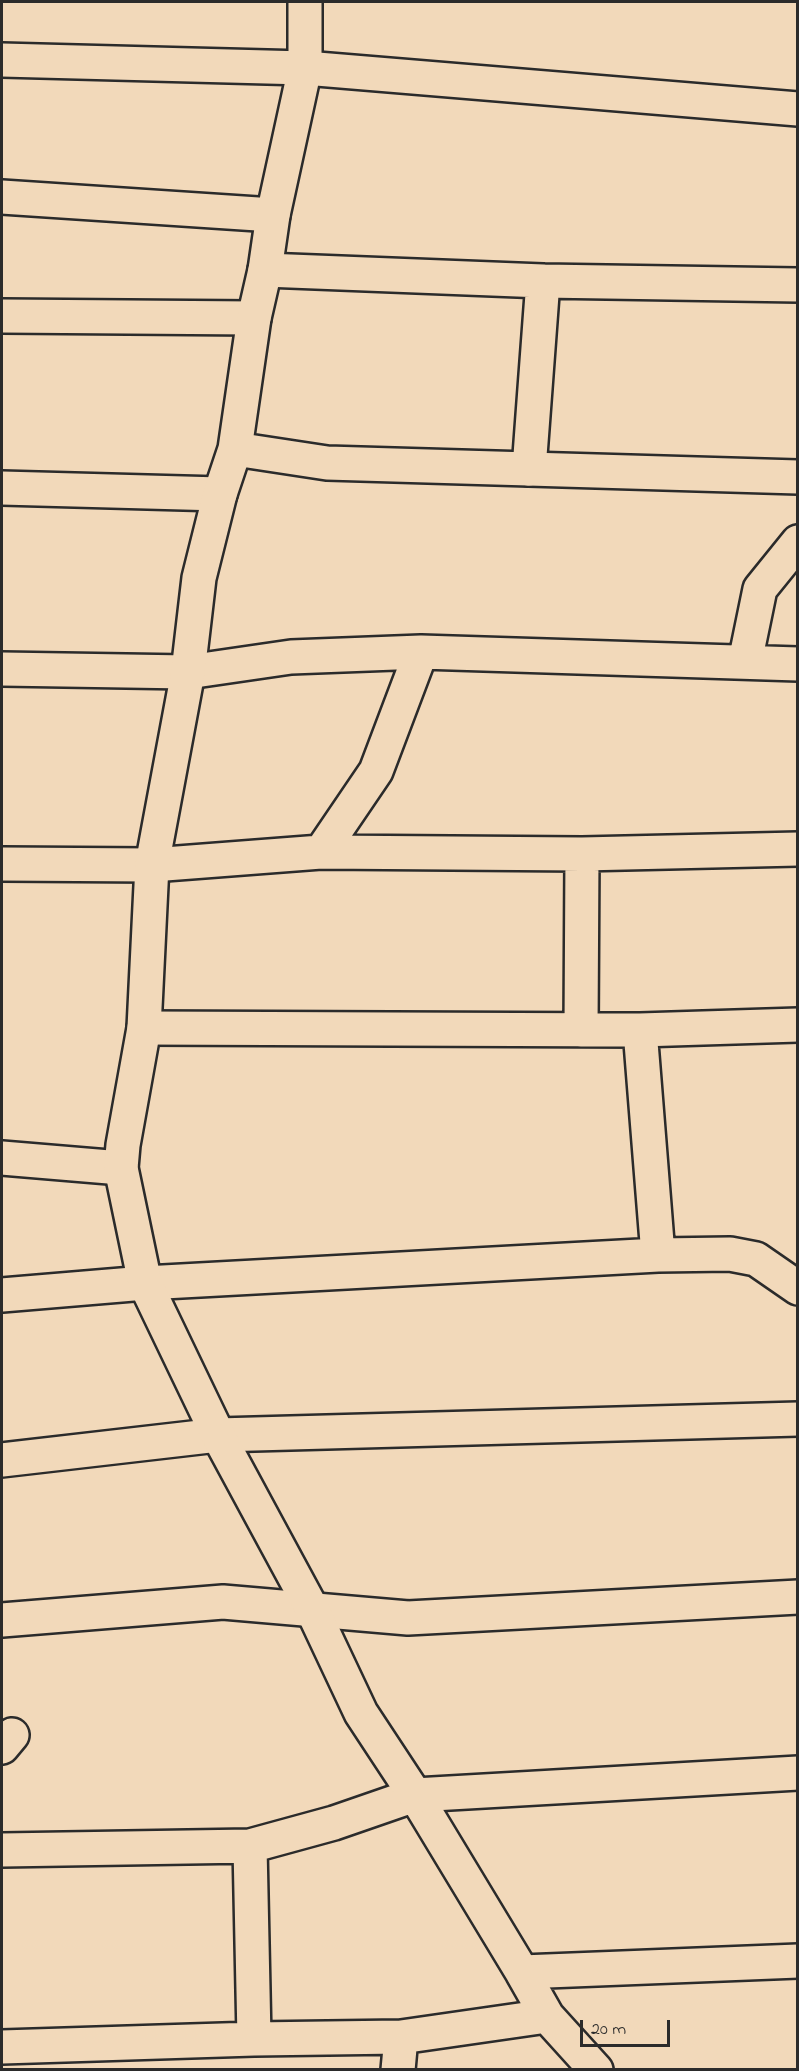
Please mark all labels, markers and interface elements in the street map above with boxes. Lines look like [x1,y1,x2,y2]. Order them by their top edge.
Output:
scale bar [583,2008,673,2046]
text: 20 m [591,2017,626,2043]

